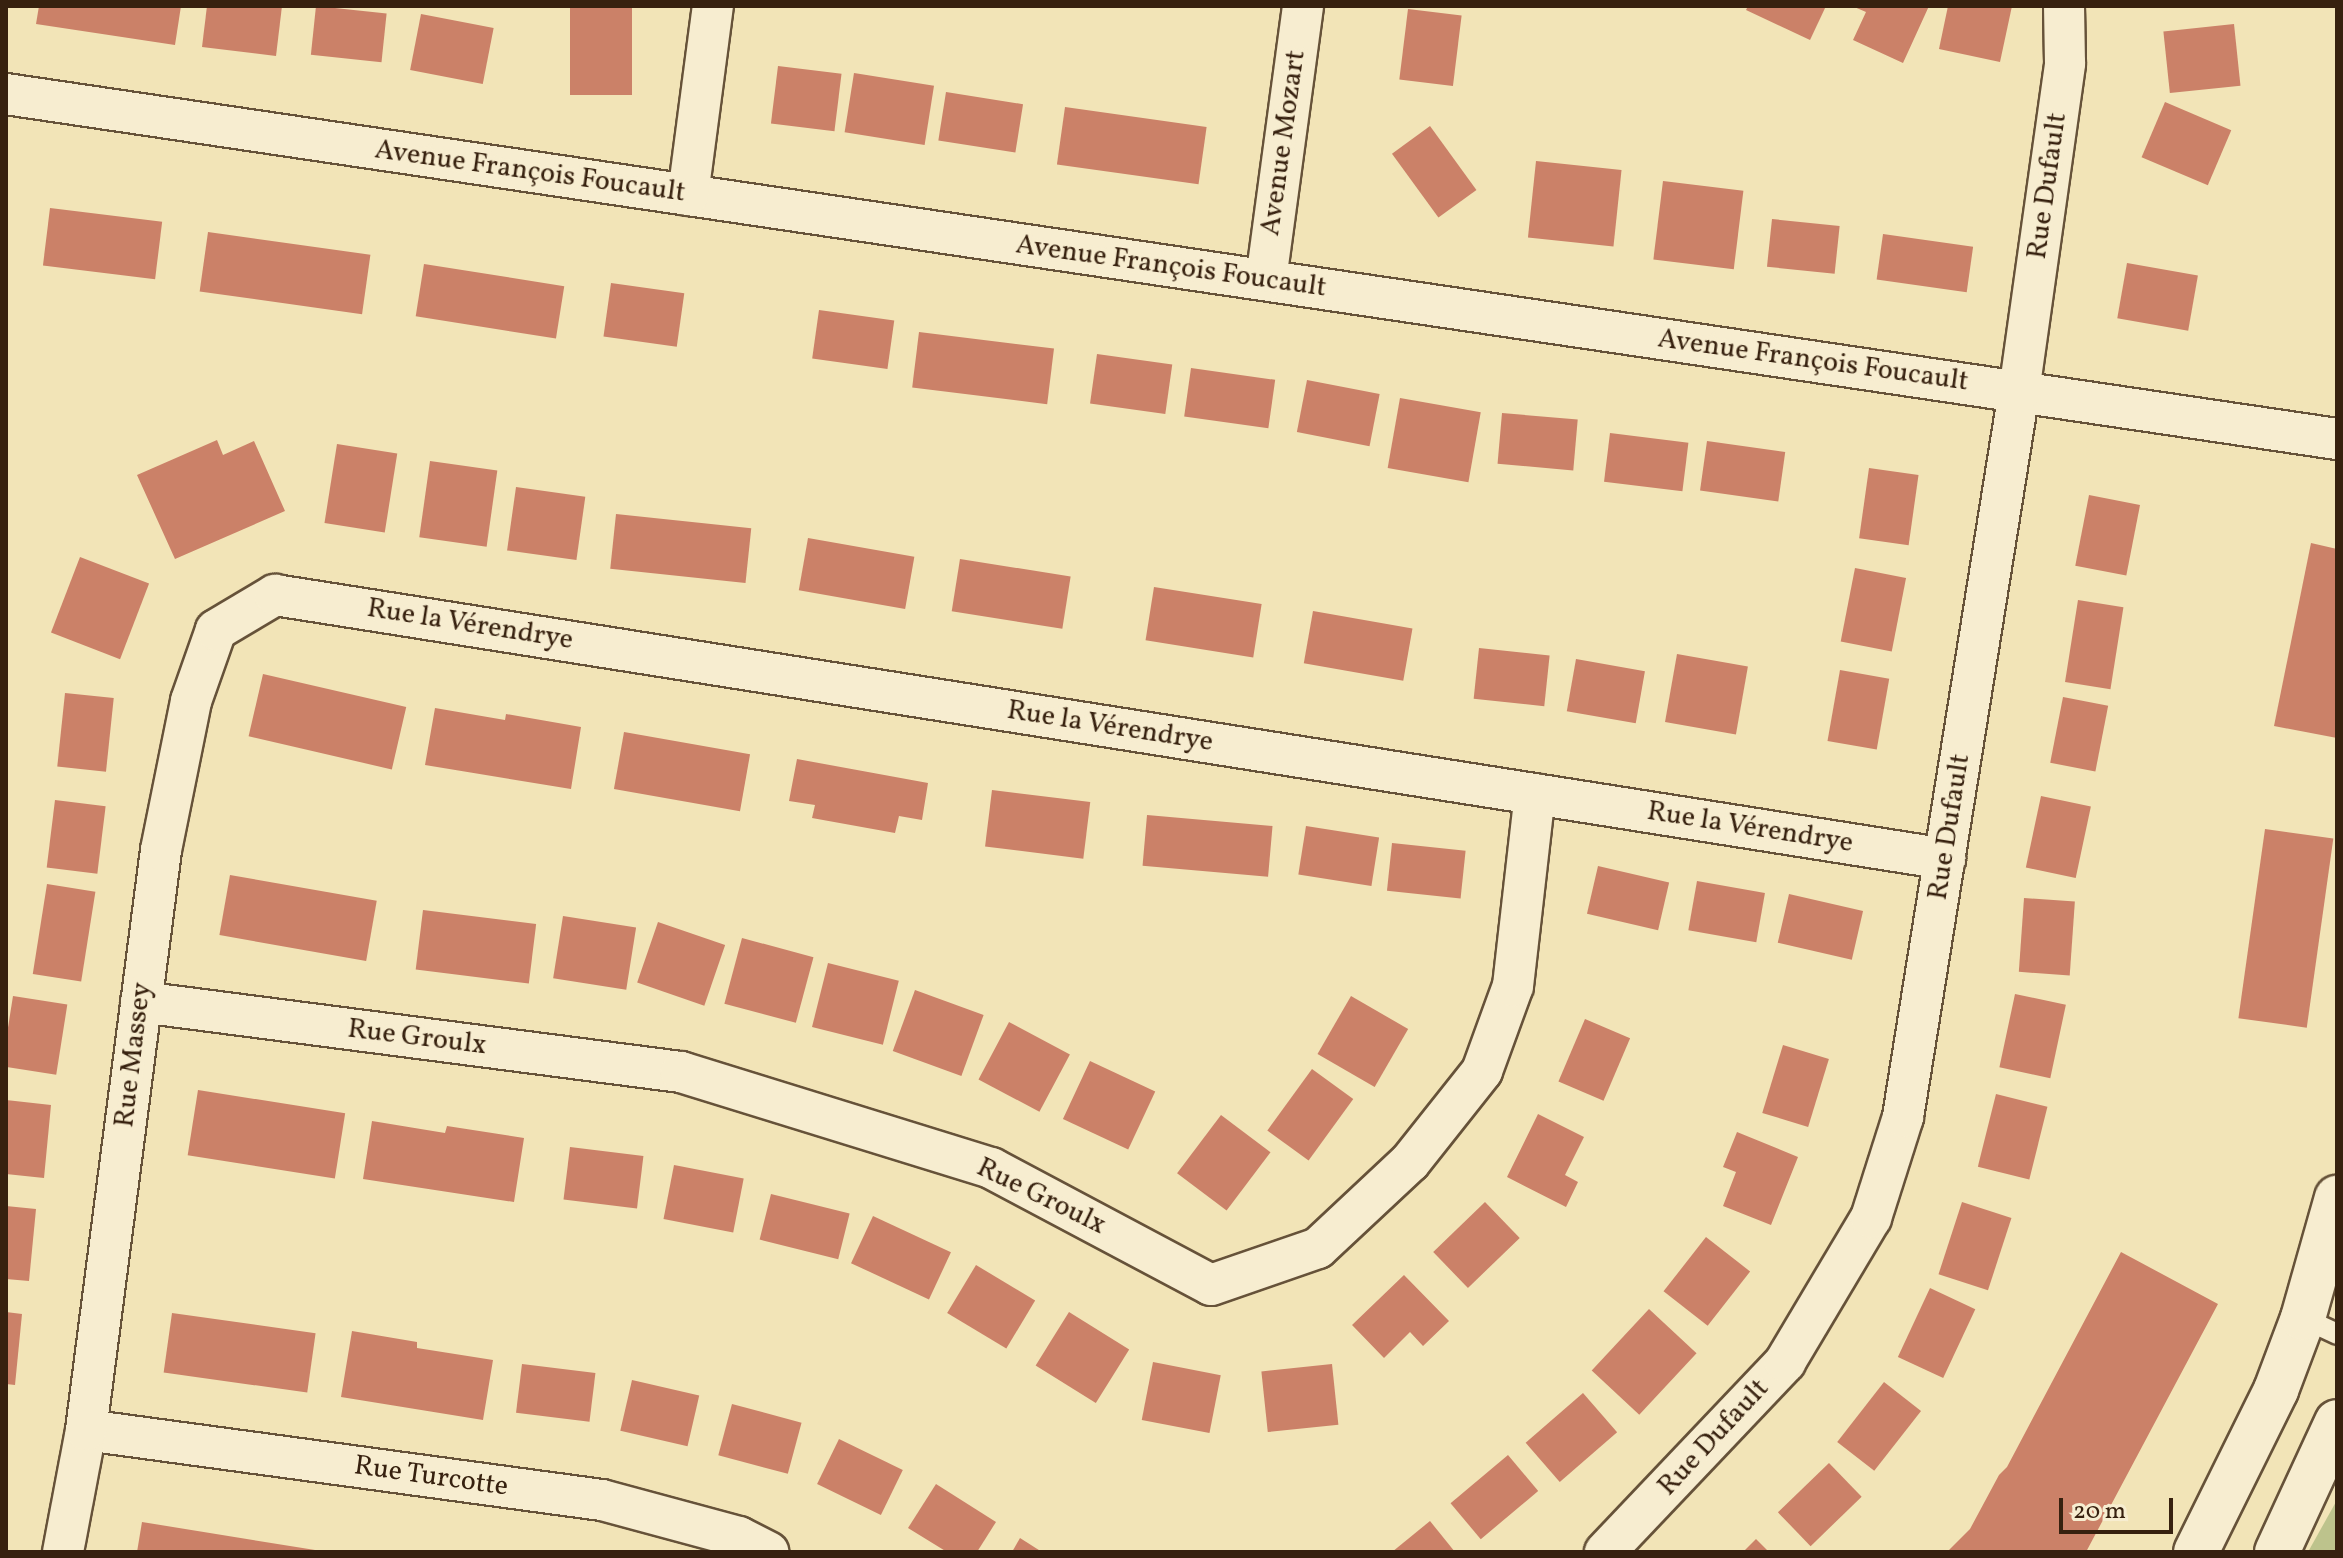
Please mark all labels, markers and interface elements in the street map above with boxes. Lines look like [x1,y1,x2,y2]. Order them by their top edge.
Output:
street label: Avenue Mozart [1254,48,1314,238]
street label: Rue Dufault [2021,111,2075,261]
street label: Avenue François Foucault [373,134,687,210]
street label: Avenue François Foucault [1014,229,1328,305]
street label: Avenue François Foucault [1656,323,1970,399]
street label: Rue la Vérendrye [364,592,576,658]
street label: Rue la Vérendrye [1004,694,1216,760]
street label: Rue Dufault [1922,752,1978,902]
street label: Rue la Vérendrye [1644,795,1856,861]
street label: Rue Massey [108,981,160,1129]
street label: Rue Groulx [346,1013,488,1063]
street label: Rue Groulx [971,1151,1111,1243]
street label: Rue Dufault [1651,1373,1777,1503]
street label: Rue Turcotte [351,1450,511,1504]
scale bar [2063,1482,2177,1532]
text: 20 m [2073,1495,2126,1529]

